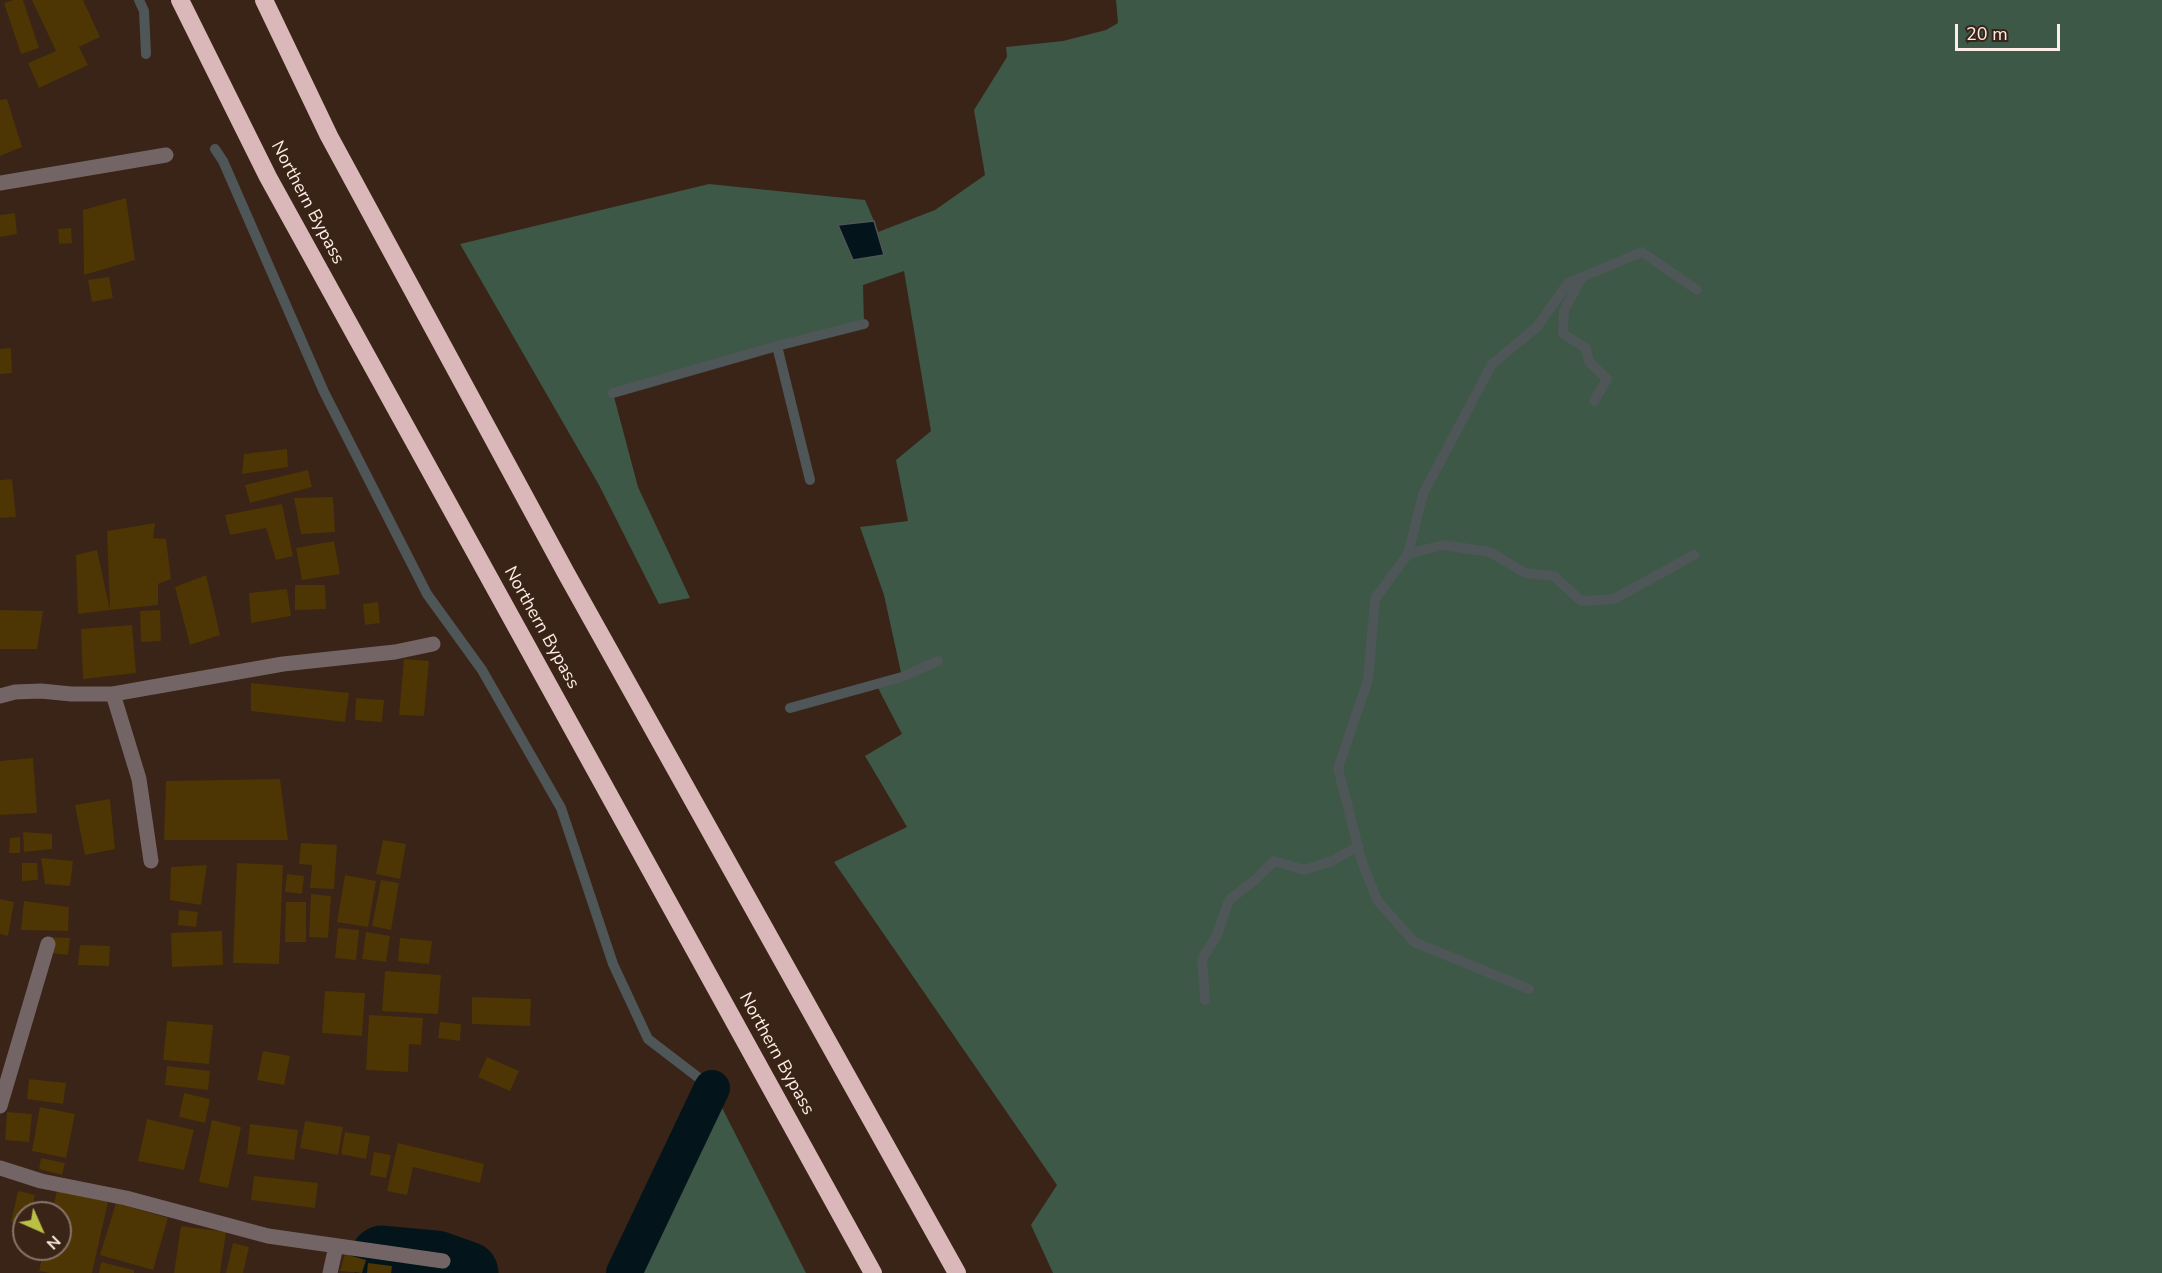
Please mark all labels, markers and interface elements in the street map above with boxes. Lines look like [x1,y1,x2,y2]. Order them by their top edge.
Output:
scale bar [1958,12,2063,50]
text: 20 m [1966,22,2008,46]
street label: Northern Bypass [265,138,349,268]
street label: Northern Bypass [498,563,584,693]
street label: Northern Bypass [733,989,819,1119]
north arrow [12,1201,72,1261]
text: N [41,1230,65,1254]

